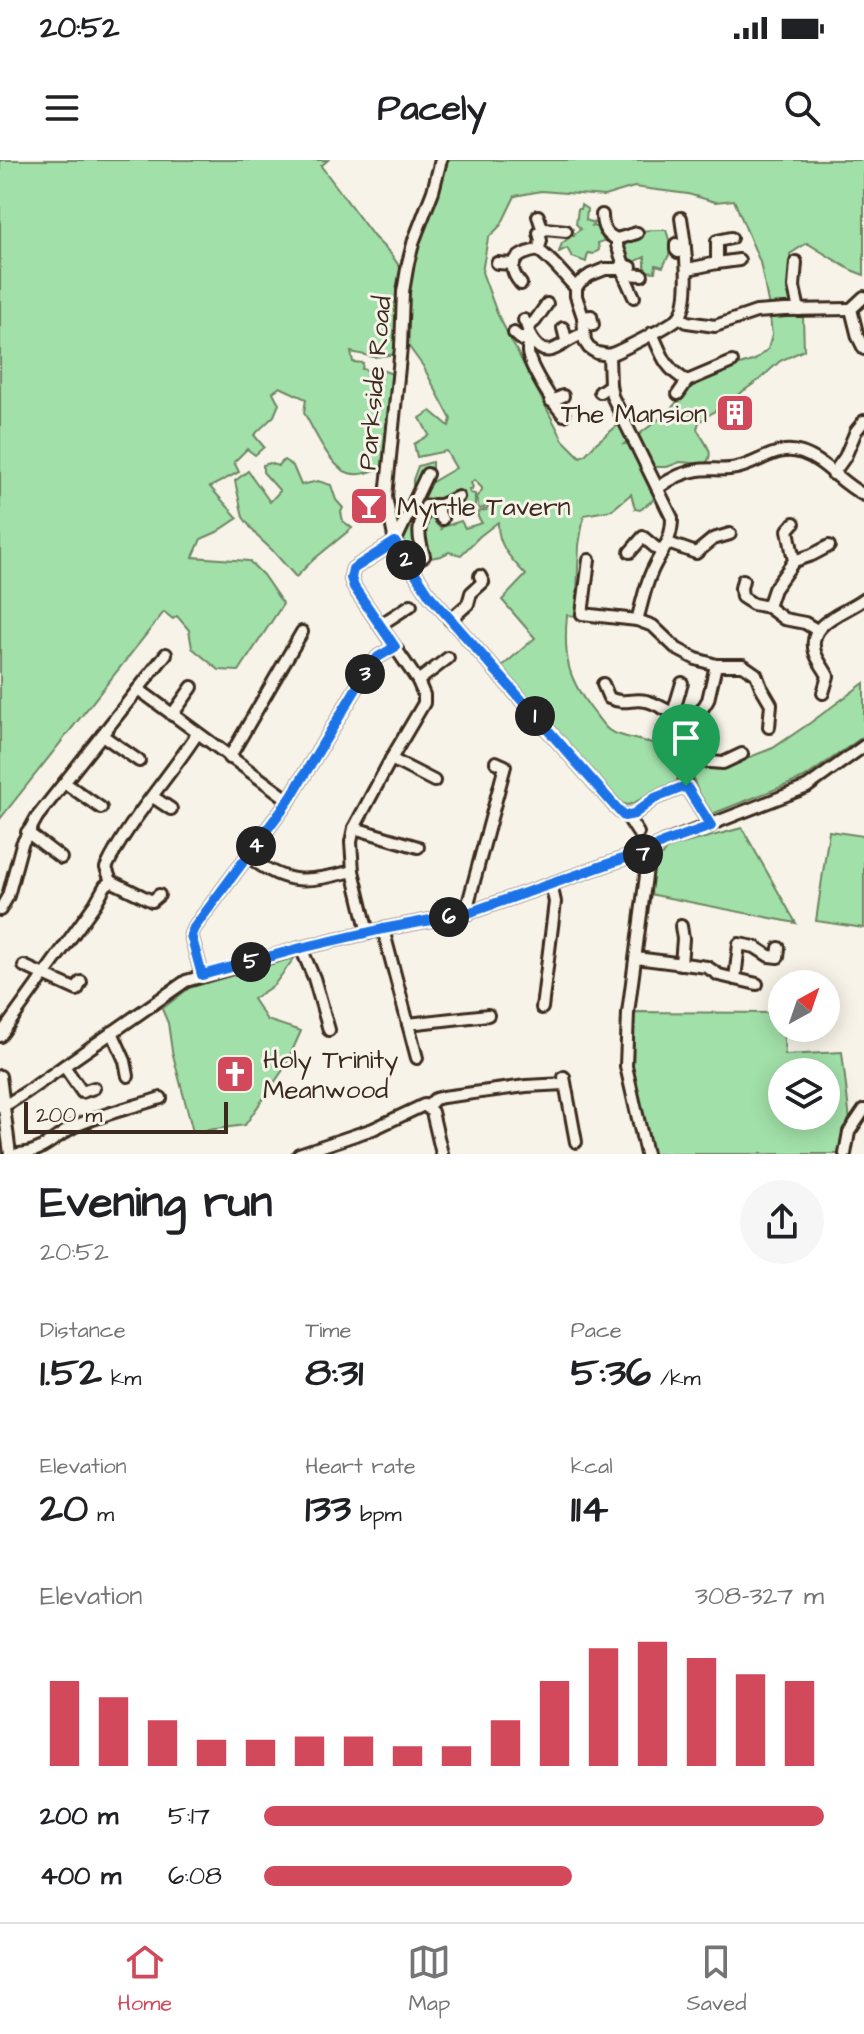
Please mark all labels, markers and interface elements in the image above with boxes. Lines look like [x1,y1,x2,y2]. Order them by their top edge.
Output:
text: 20:52 [40,7,120,49]
text: Pacely [378,83,486,134]
icon: menu [40,86,84,130]
icon: search [780,86,824,130]
street label: Parkside Road [349,295,401,472]
building icon: The Mansion [714,392,756,434]
place label: The Mansion [561,396,707,432]
bar icon: Myrtle Tavern [348,485,390,527]
place label: Myrtle Tavern [397,489,571,527]
pin: 2 [386,540,426,580]
text: 2 [400,544,412,575]
pin: 3 [345,654,385,694]
text: 3 [359,658,371,689]
pin: 1 [515,696,555,736]
text: 1 [534,700,536,731]
pin [652,704,720,786]
icon: arrive [664,716,708,760]
pin: 4 [236,826,276,866]
text: 4 [249,830,263,861]
pin: 7 [623,834,663,874]
text: 7 [636,838,650,869]
pin: 6 [429,897,469,937]
text: 6 [442,901,456,932]
pin: 5 [231,942,271,982]
text: 5 [243,946,259,977]
north arrow [768,970,840,1042]
map controls [768,970,840,1130]
place label: Holy Trinity Meanwood [263,1042,398,1108]
church icon: Holy Trinity Meanwood [214,1053,256,1095]
button: layers [768,1058,840,1130]
scale bar [24,1098,228,1134]
text: 200 m [36,1100,102,1131]
text: Evening run [40,1173,272,1234]
button: share [740,1180,824,1264]
text: 20:52 [40,1234,109,1270]
text: Distance [40,1315,126,1346]
text: Time [305,1315,351,1346]
text: Pace [571,1315,622,1346]
text: 1.52 [40,1346,102,1401]
text: 8:31 [305,1346,363,1401]
text: 5:36 [571,1346,651,1401]
text: km [102,1363,141,1394]
text: /km [651,1363,701,1394]
text: Elevation [40,1451,127,1482]
text: Heart rate [305,1451,416,1482]
text: kcal [571,1451,613,1482]
text: 20 [40,1482,88,1537]
text: 133 [305,1482,351,1537]
text: 114 [571,1482,608,1537]
text: m [88,1499,114,1530]
text: bpm [351,1499,402,1530]
text: Elevation [40,1578,142,1614]
text: 308–327 m [695,1578,824,1614]
text: 200 m [40,1798,118,1834]
text: 5:17 [168,1798,210,1834]
text: 400 m [40,1858,121,1894]
text: 6:08 [168,1858,222,1894]
tab: Home [118,1940,172,2019]
tab: Map [407,1940,451,2019]
tab: Saved [687,1940,746,2019]

